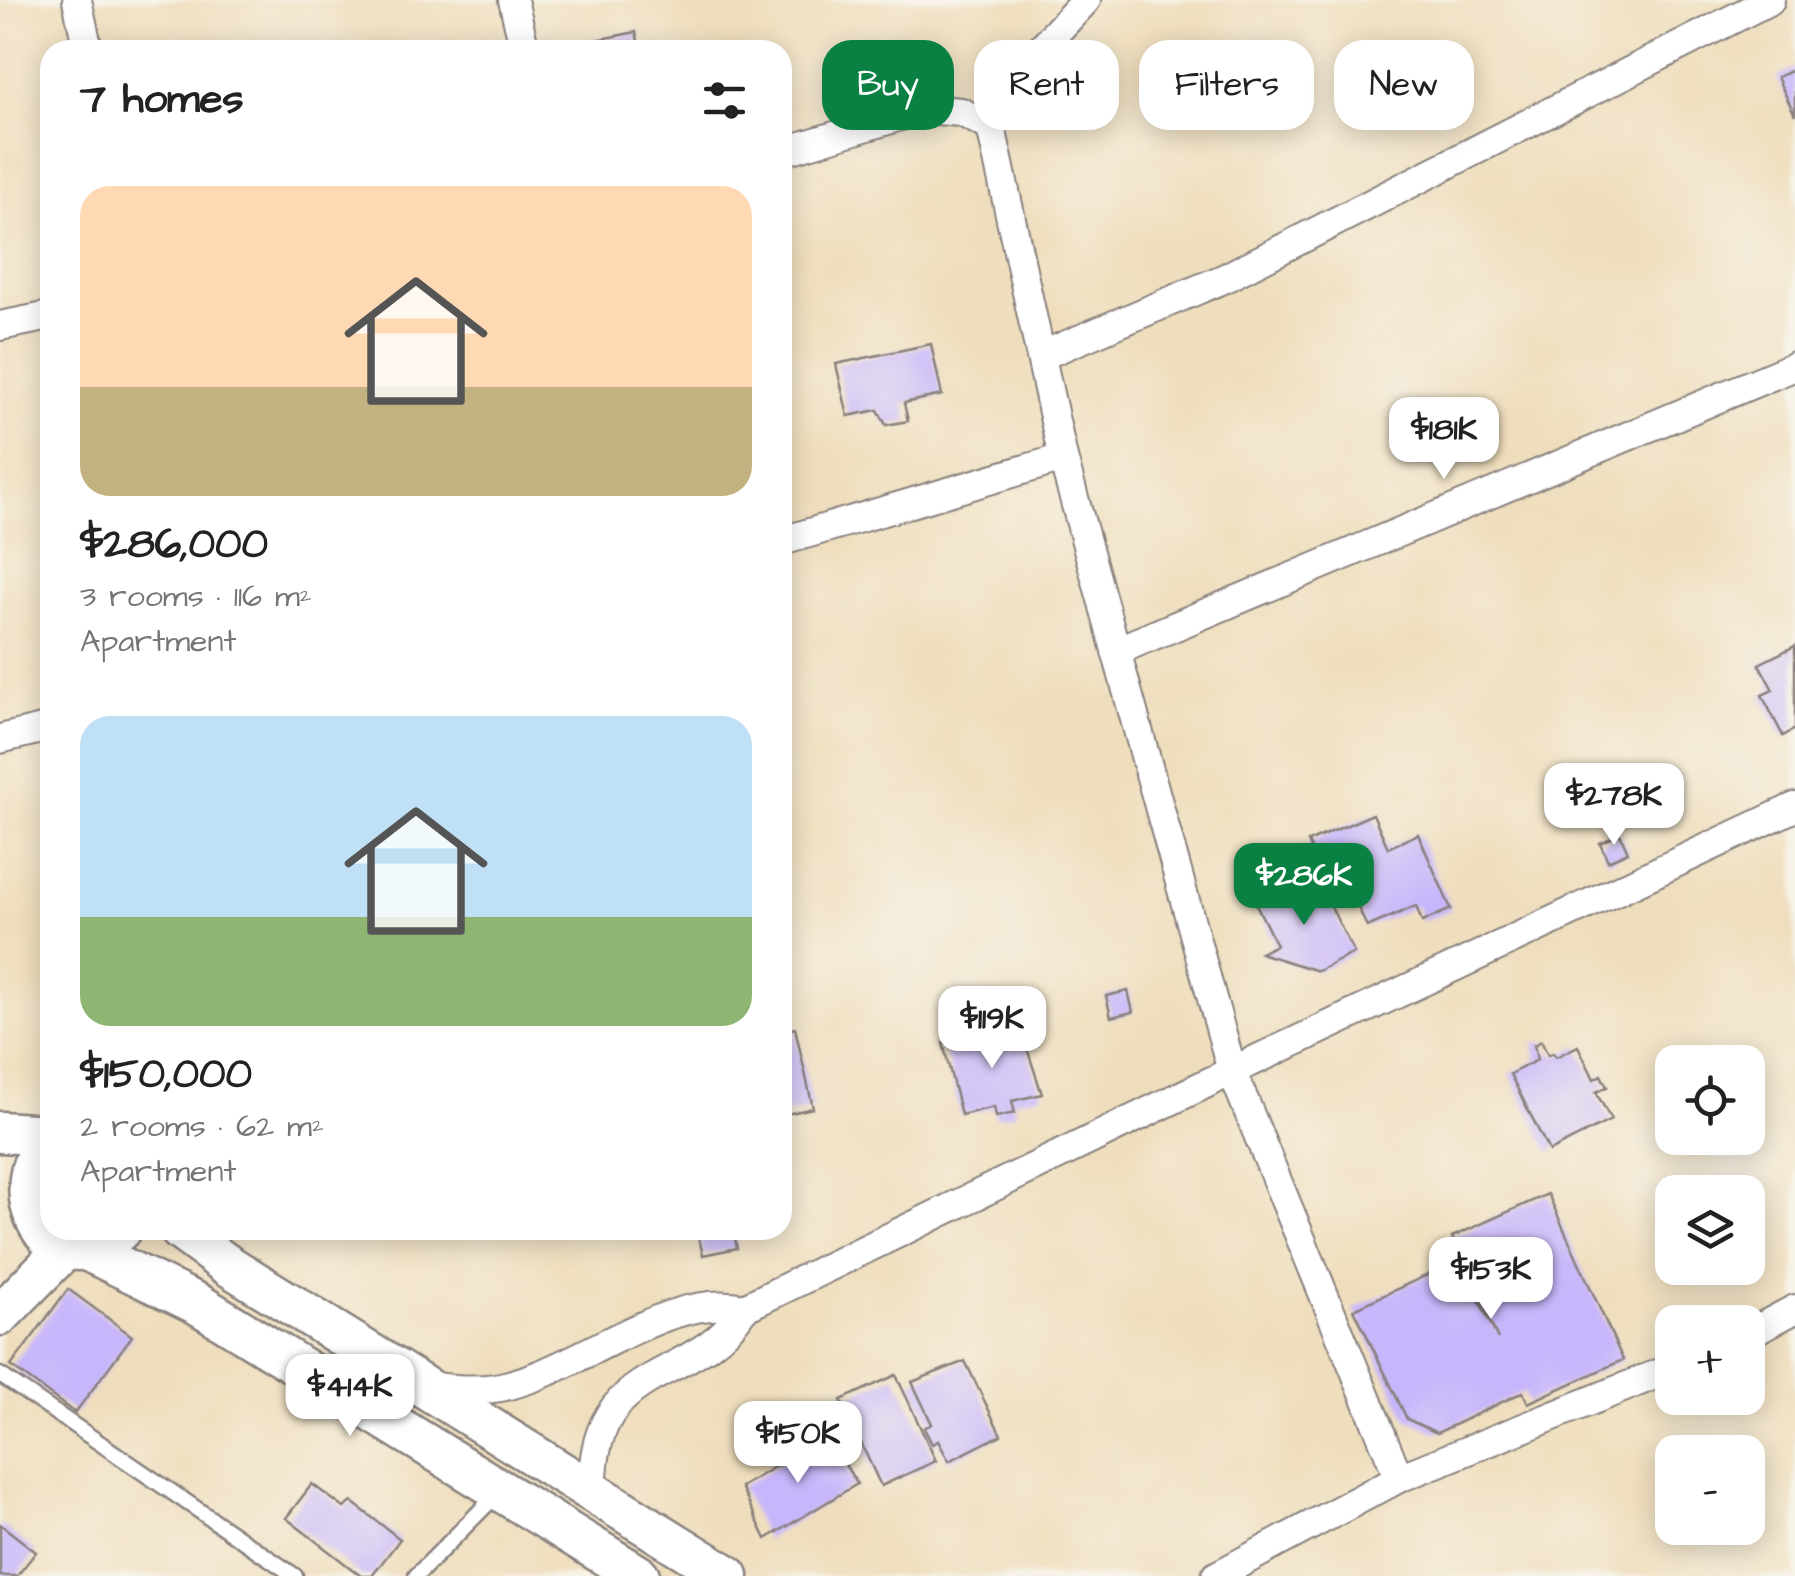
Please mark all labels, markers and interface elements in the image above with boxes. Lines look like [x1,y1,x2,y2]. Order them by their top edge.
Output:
chip: Buy [822,40,954,130]
chip: Rent [974,40,1119,130]
chip: Filters [1139,40,1314,130]
chip: New [1334,40,1474,130]
text: 7 homes [80,71,244,129]
icon: filters [697,73,752,128]
icon: home [326,251,506,431]
pin: $181K [1374,397,1514,482]
text: $181K [1411,407,1477,452]
text: $286,000 [80,516,268,574]
text: 3 rooms · 116 m² [80,574,312,619]
text: Apartment [80,619,236,664]
pin: $278K [1544,763,1684,848]
text: $278K [1566,773,1662,818]
icon: home [326,781,506,961]
pin: $286K [1234,843,1374,928]
text: $286K [1256,853,1352,898]
pin: $119K [922,986,1062,1071]
text: $119K [960,996,1024,1041]
map controls [1655,1045,1765,1545]
button: locate [1655,1045,1765,1155]
text: $150,000 [80,1046,252,1104]
text: 2 rooms · 62 m² [80,1104,324,1149]
text: Apartment [80,1149,236,1194]
button: layers [1655,1175,1765,1285]
pin: $153K [1421,1237,1561,1322]
text: $153K [1451,1247,1531,1292]
button: + [1655,1305,1765,1415]
pin: $414K [280,1354,420,1439]
text: $414K [308,1364,392,1409]
pin: $150K [728,1401,868,1486]
text: $150K [756,1411,840,1456]
button: − [1655,1435,1765,1545]

